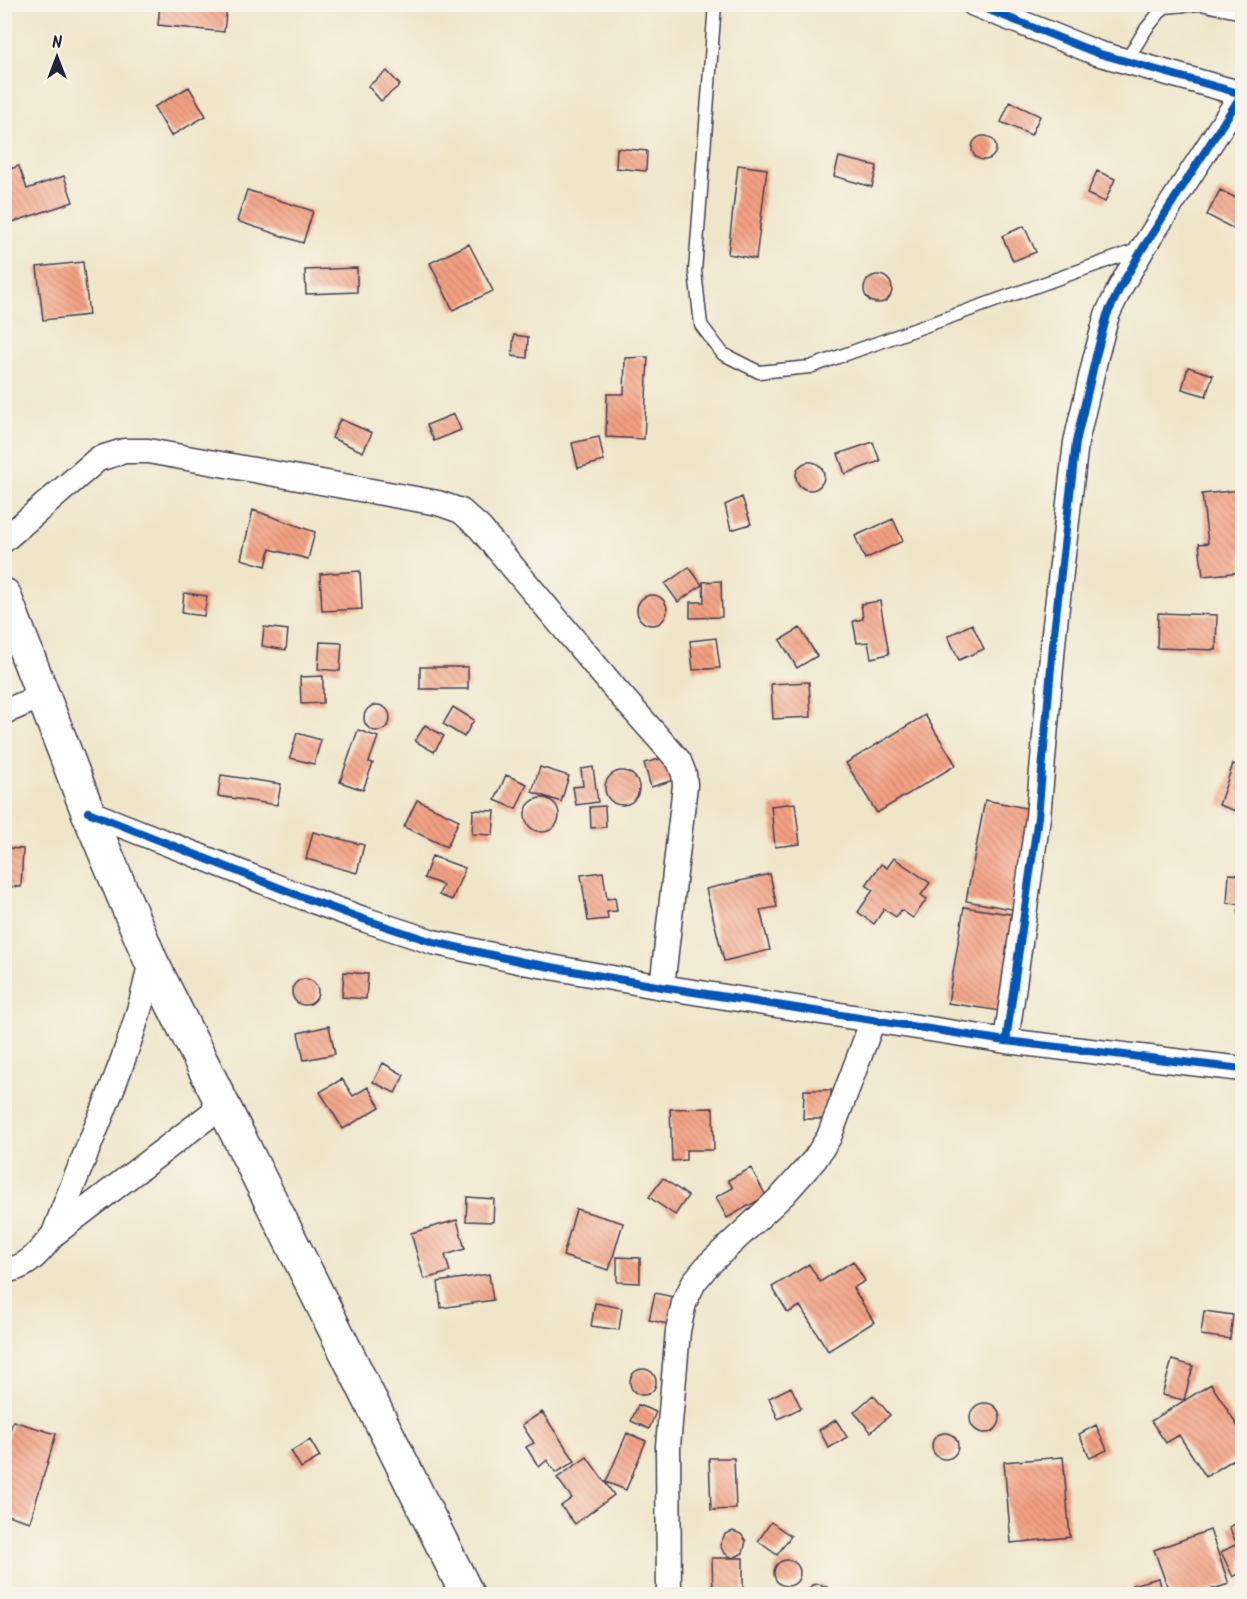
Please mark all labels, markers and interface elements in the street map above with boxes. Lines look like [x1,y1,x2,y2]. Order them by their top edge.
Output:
north arrow [27,27,87,87]
text: N [52,31,62,56]

